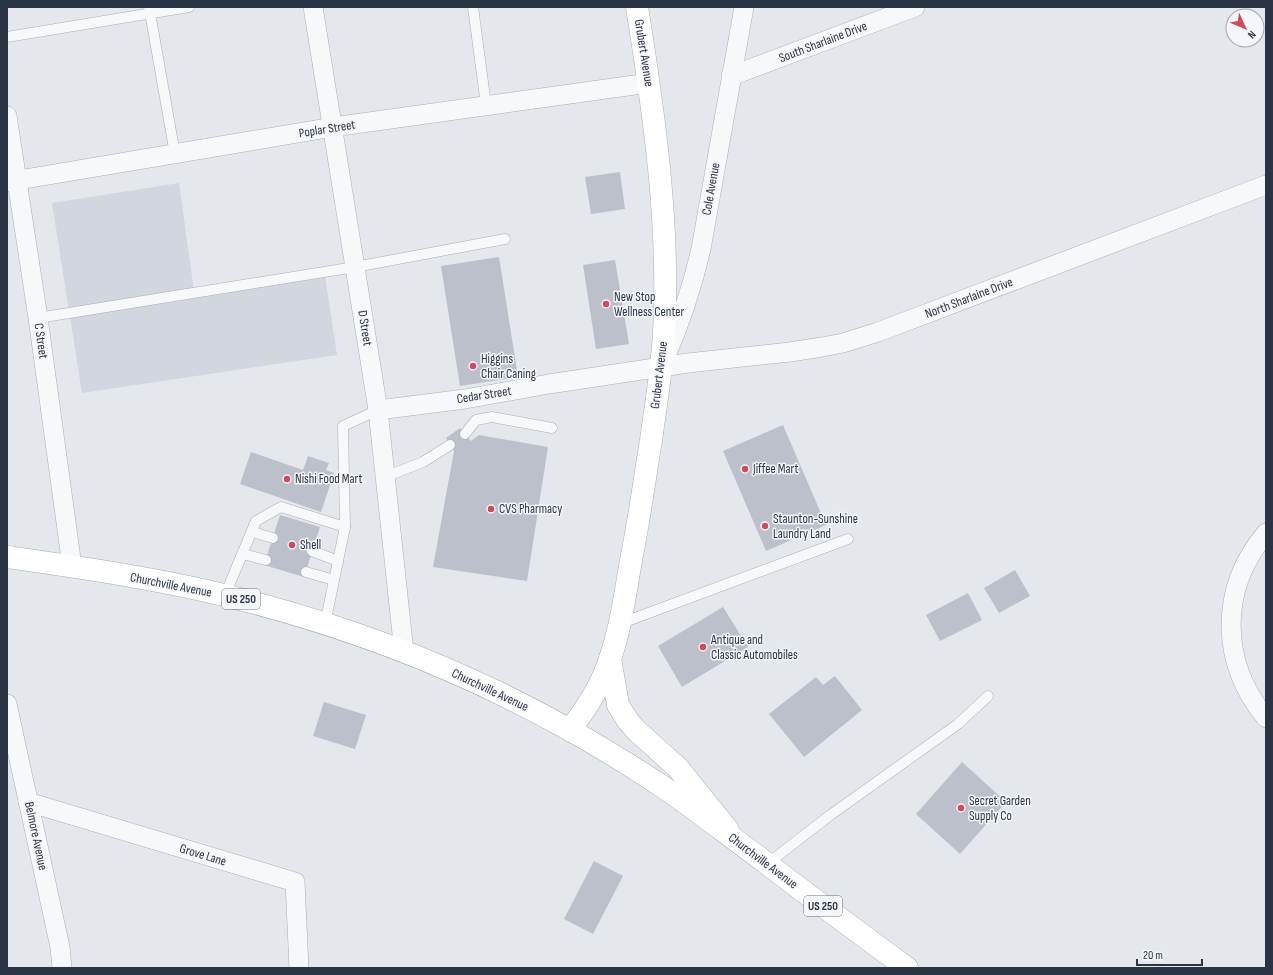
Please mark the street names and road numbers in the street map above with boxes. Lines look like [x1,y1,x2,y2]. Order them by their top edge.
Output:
street label: Grubert Avenue [631,18,657,88]
street label: South Sharlaine Drive [777,18,869,66]
street label: Poplar Street [298,117,356,141]
street label: Cole Avenue [699,161,723,217]
street label: North Sharlaine Drive [923,274,1015,322]
street label: D Street [354,309,376,347]
street label: C Street [31,322,51,360]
street label: Grubert Avenue [647,340,671,410]
street label: Cedar Street [456,383,512,407]
street label: Churchville Avenue [129,569,213,601]
road number: US 250 [222,589,260,609]
street label: Churchville Avenue [449,665,531,715]
street label: Belmore Avenue [21,800,51,872]
street label: Churchville Avenue [725,830,801,892]
street label: Grove Lane [178,840,228,870]
road number: US 250 [804,896,842,916]

